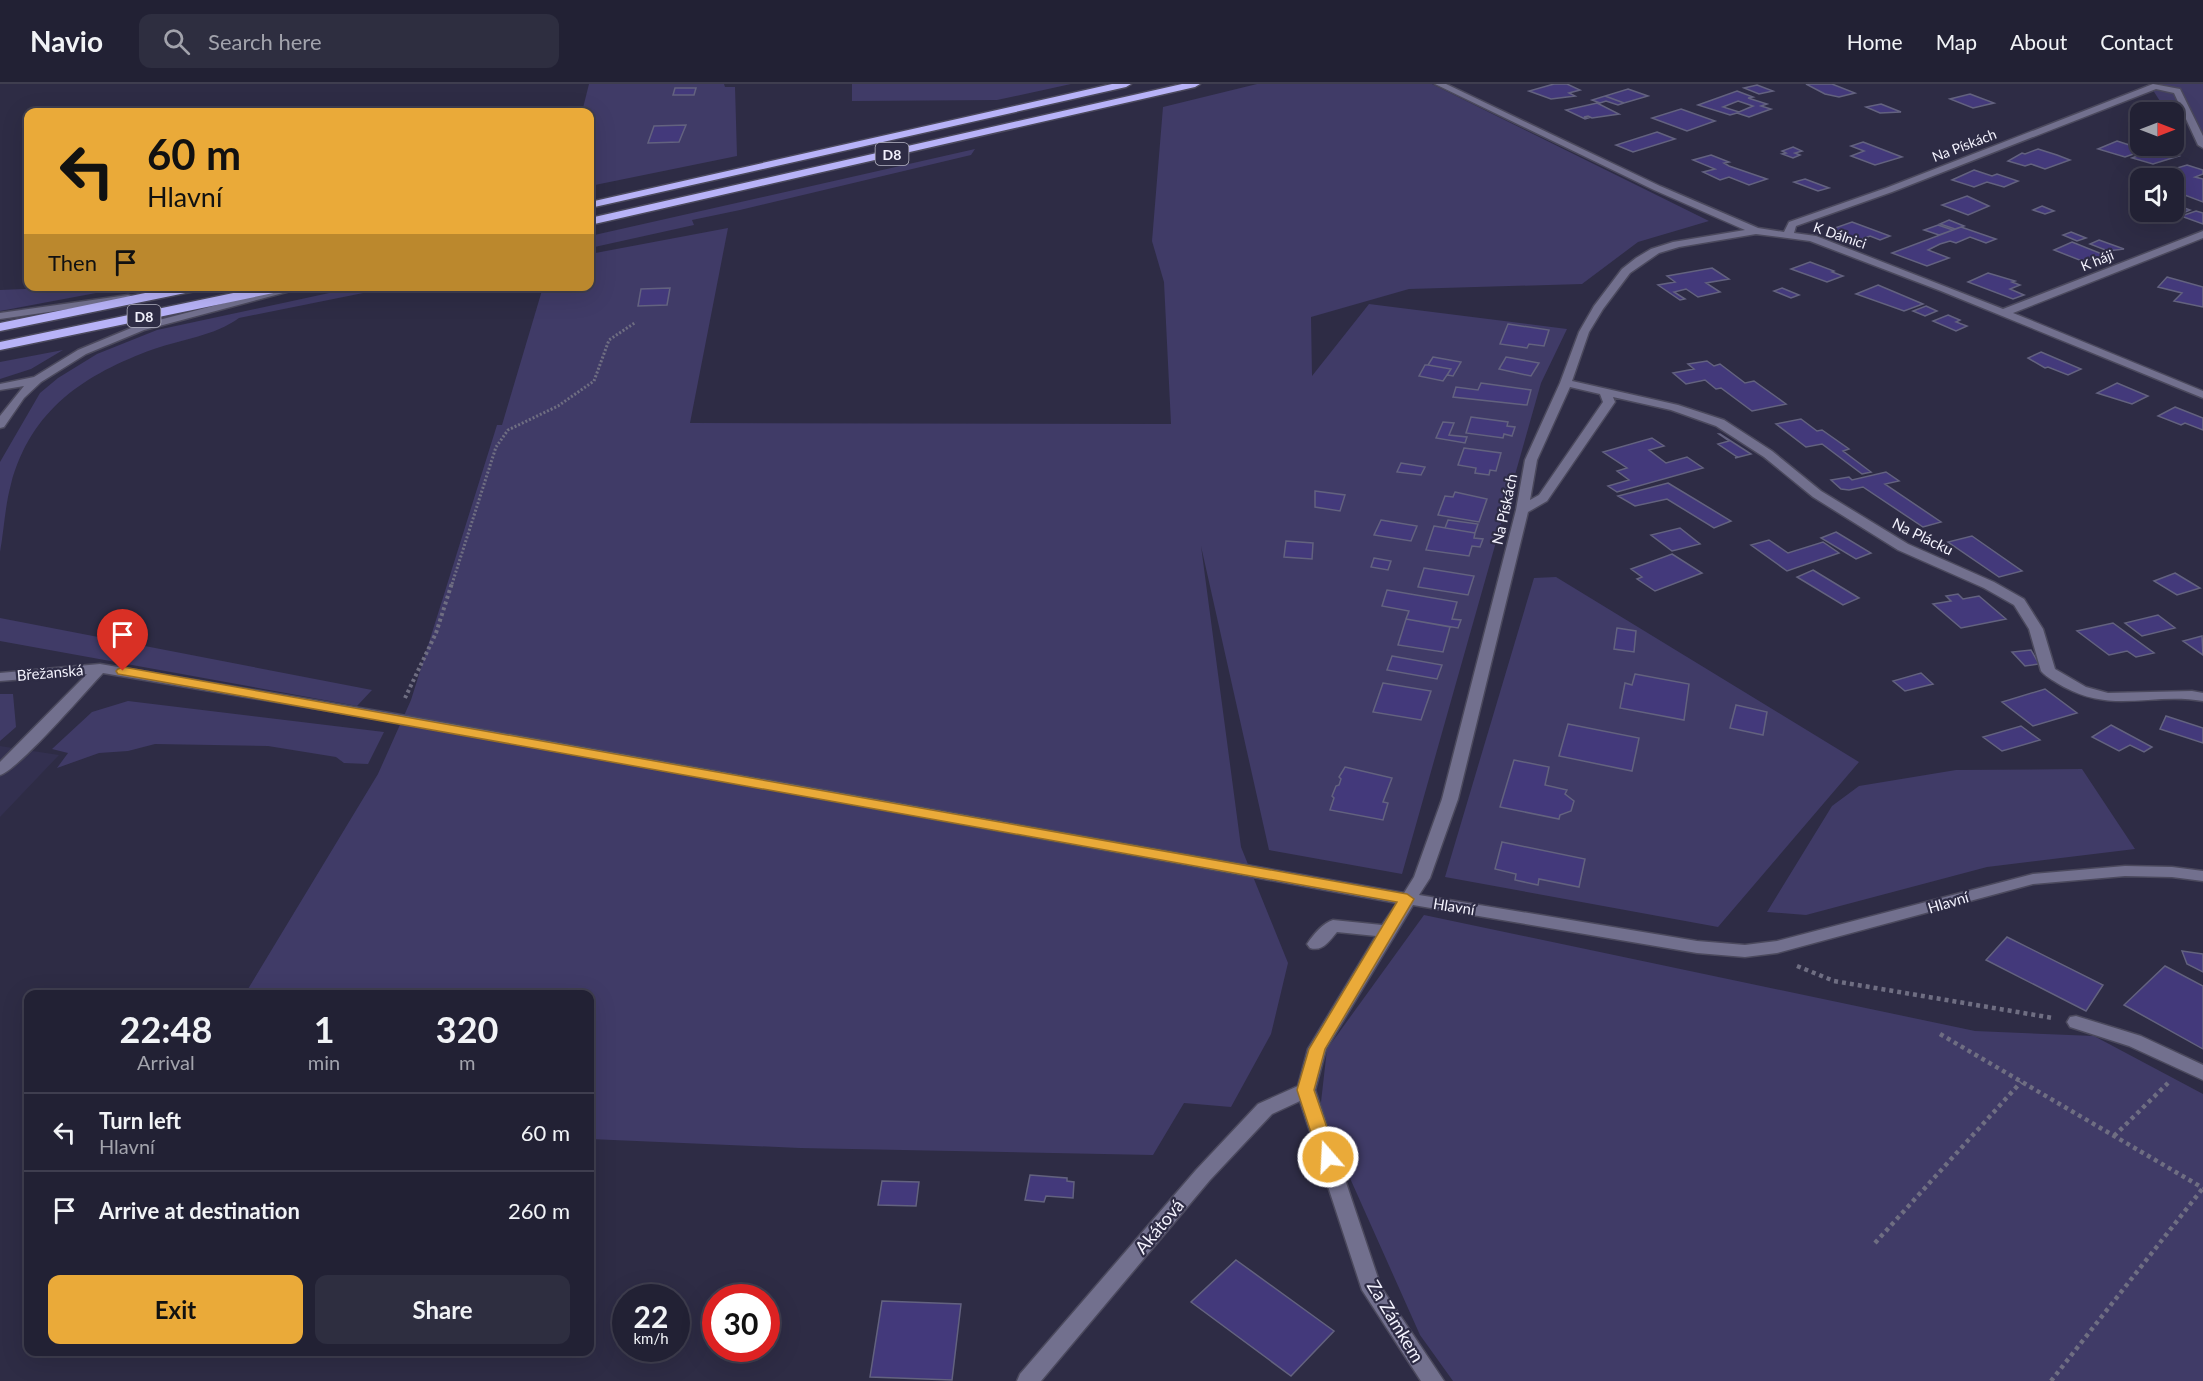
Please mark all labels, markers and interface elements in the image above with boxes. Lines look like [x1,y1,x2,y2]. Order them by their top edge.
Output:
search box [139,14,559,68]
text: Navio [30,24,103,58]
icon: search [160,25,193,58]
text: Search here [208,28,322,55]
text: Home [1847,29,1903,54]
text: Map [1936,29,1977,54]
text: About [2010,29,2067,54]
text: Contact [2100,29,2173,54]
north arrow [2130,102,2184,156]
map controls [2130,102,2184,222]
street label: Na Pískách [1930,125,1998,165]
text: 60 m [147,129,241,179]
icon: left [48,132,126,210]
road number: D8 [876,143,908,165]
button: sound [2130,168,2184,222]
text: Hlavní [147,180,222,213]
street label: K Dálnici [1811,218,1869,252]
icon: arrive [109,246,142,279]
street label: K háji [2078,246,2116,274]
text: Then [48,249,97,276]
road number: D8 [128,305,160,327]
street label: Na Pískách [1488,472,1520,546]
street label: Na Plácku [1890,514,1956,558]
pin [97,609,148,671]
icon: arrive [106,618,139,651]
street label: Břežanská [16,660,84,684]
street label: Hlavní [1925,887,1972,917]
street label: Hlavní [1432,894,1477,918]
text: 22:48 [120,1007,212,1051]
text: 1 [314,1007,335,1051]
text: 320 [436,1007,498,1051]
text: Arrival [137,1050,195,1074]
text: min [308,1050,340,1074]
text: m [459,1050,475,1074]
text: Turn left [99,1107,181,1134]
icon: left [48,1116,81,1149]
text: 60 m [521,1119,570,1146]
position arrow [1296,1125,1360,1189]
text: Hlavní [99,1134,155,1158]
icon: arrive [48,1194,81,1227]
street label: Akátová [1130,1194,1188,1258]
text: Arrive at destination [99,1197,300,1224]
text: 260 m [508,1197,570,1224]
button: Exit [48,1275,303,1344]
button: Share [315,1275,570,1344]
street label: Za Zámkem [1363,1276,1429,1366]
speed limit sign: 30 [702,1284,780,1362]
text: 22 [634,1298,668,1334]
text: km/h [633,1329,669,1347]

